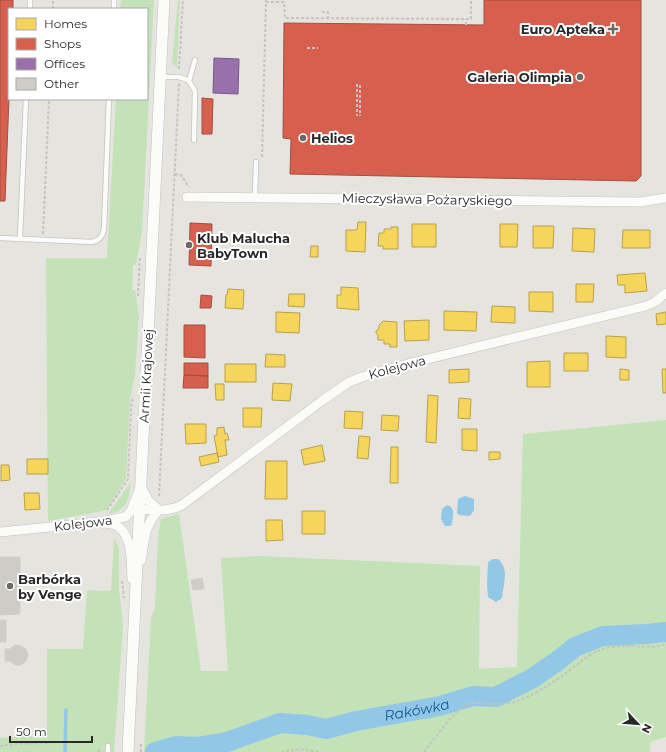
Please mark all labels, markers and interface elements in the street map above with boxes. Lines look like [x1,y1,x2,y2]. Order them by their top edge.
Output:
legend [8,8,148,100]
text: Homes [44,16,87,31]
place label: Euro Apteka [521,21,605,37]
marker: Euro Apteka [608,24,618,34]
text: Shops [44,36,81,51]
text: Offices [44,56,85,71]
place label: Galeria Olimpia [467,69,572,85]
marker: Galeria Olimpia [575,72,585,82]
text: Other [44,76,79,91]
place label: Helios [311,130,353,146]
marker: Helios [298,133,308,143]
street label: Mieczysława Pożaryskiego [342,190,512,208]
place label: Klub Malucha BabyTown [197,230,290,261]
marker: Klub Malucha BabyTown [184,240,194,250]
street label: Armii Krajowej [136,329,156,423]
street label: Kolejowa [367,352,427,382]
street label: Kolejowa [53,511,113,535]
place label: Barbórka by Venge [18,571,82,602]
marker: Barbórka by Venge [5,581,15,591]
water label: Rakówka [383,695,452,725]
north arrow [618,704,658,744]
scale bar [10,718,92,744]
text: N [639,721,655,735]
text: 50 m [16,724,47,739]

